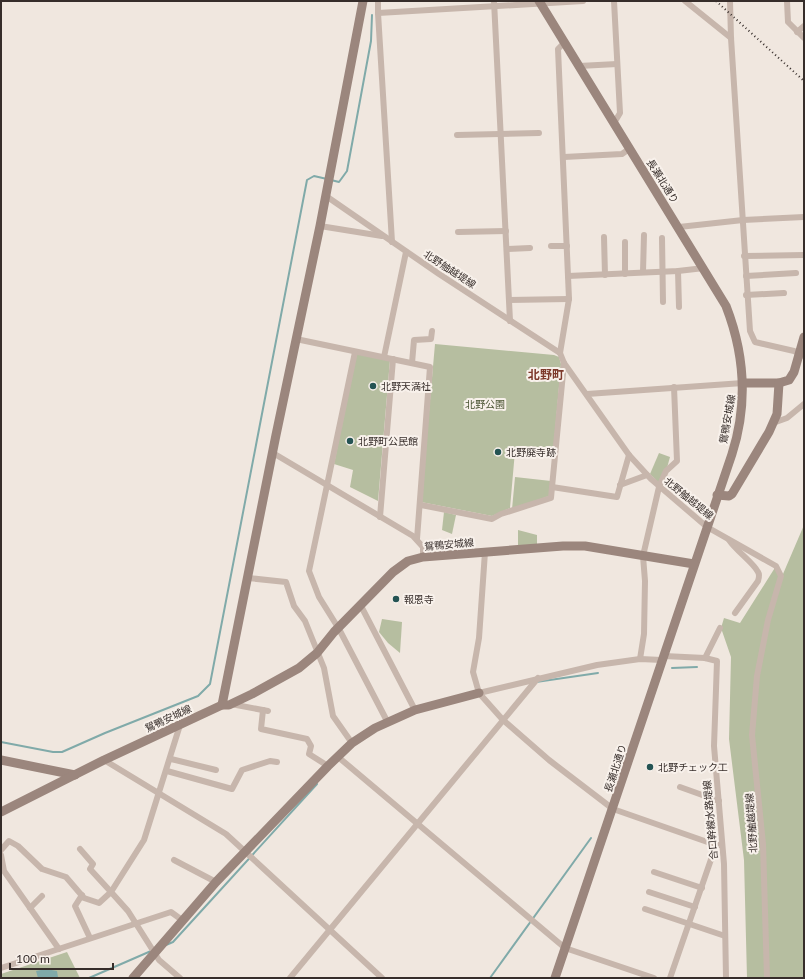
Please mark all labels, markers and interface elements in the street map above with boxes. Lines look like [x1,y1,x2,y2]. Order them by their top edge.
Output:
street label: 長瀬北通り [645,157,681,205]
street label: 北野舳越堤線 [422,248,478,290]
district label: 北野町 [528,367,564,382]
place label: 北野天満社 [381,380,431,392]
marker: 北野天満社 [368,381,378,391]
street label: 鴛鴨安城線 [717,393,737,445]
park label: 北野公園 [465,398,505,410]
place label: 北野町公民館 [358,435,418,447]
marker: 北野町公民館 [345,436,355,446]
place label: 北野廃寺跡 [506,446,556,458]
marker: 北野廃寺跡 [493,447,503,457]
street label: 北野舳越堤線 [662,474,716,522]
street label: 鴛鴨安城線 [424,536,474,552]
place label: 報恩寺 [404,593,434,605]
marker: 報恩寺 [391,594,401,604]
street label: 鴛鴨安城線 [143,702,193,734]
street label: 長瀬北通り [602,742,628,794]
place label: 北野チェック工 [658,761,728,773]
marker: 北野チェック工 [645,762,655,772]
street label: 合口幹線水路堤線 [701,780,719,860]
street label: 北野舳越堤線 [743,793,759,853]
scale bar [10,945,113,971]
text: 100 m [16,951,50,966]

